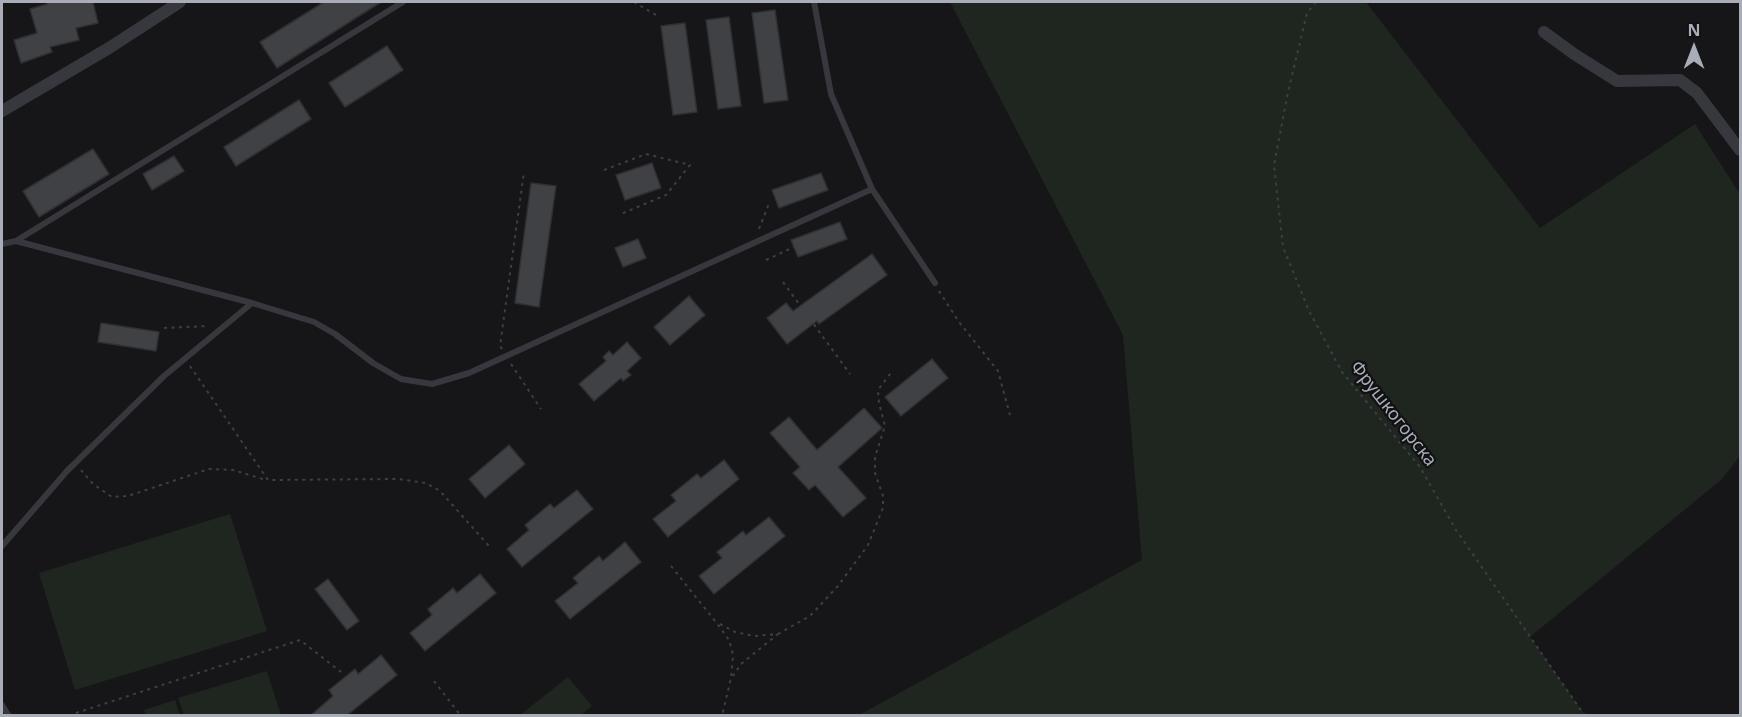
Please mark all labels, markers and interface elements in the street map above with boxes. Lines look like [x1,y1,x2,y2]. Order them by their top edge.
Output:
north arrow [1664,18,1724,78]
text: N [1687,19,1701,41]
street label: Фрушкогорска [1345,357,1441,471]

